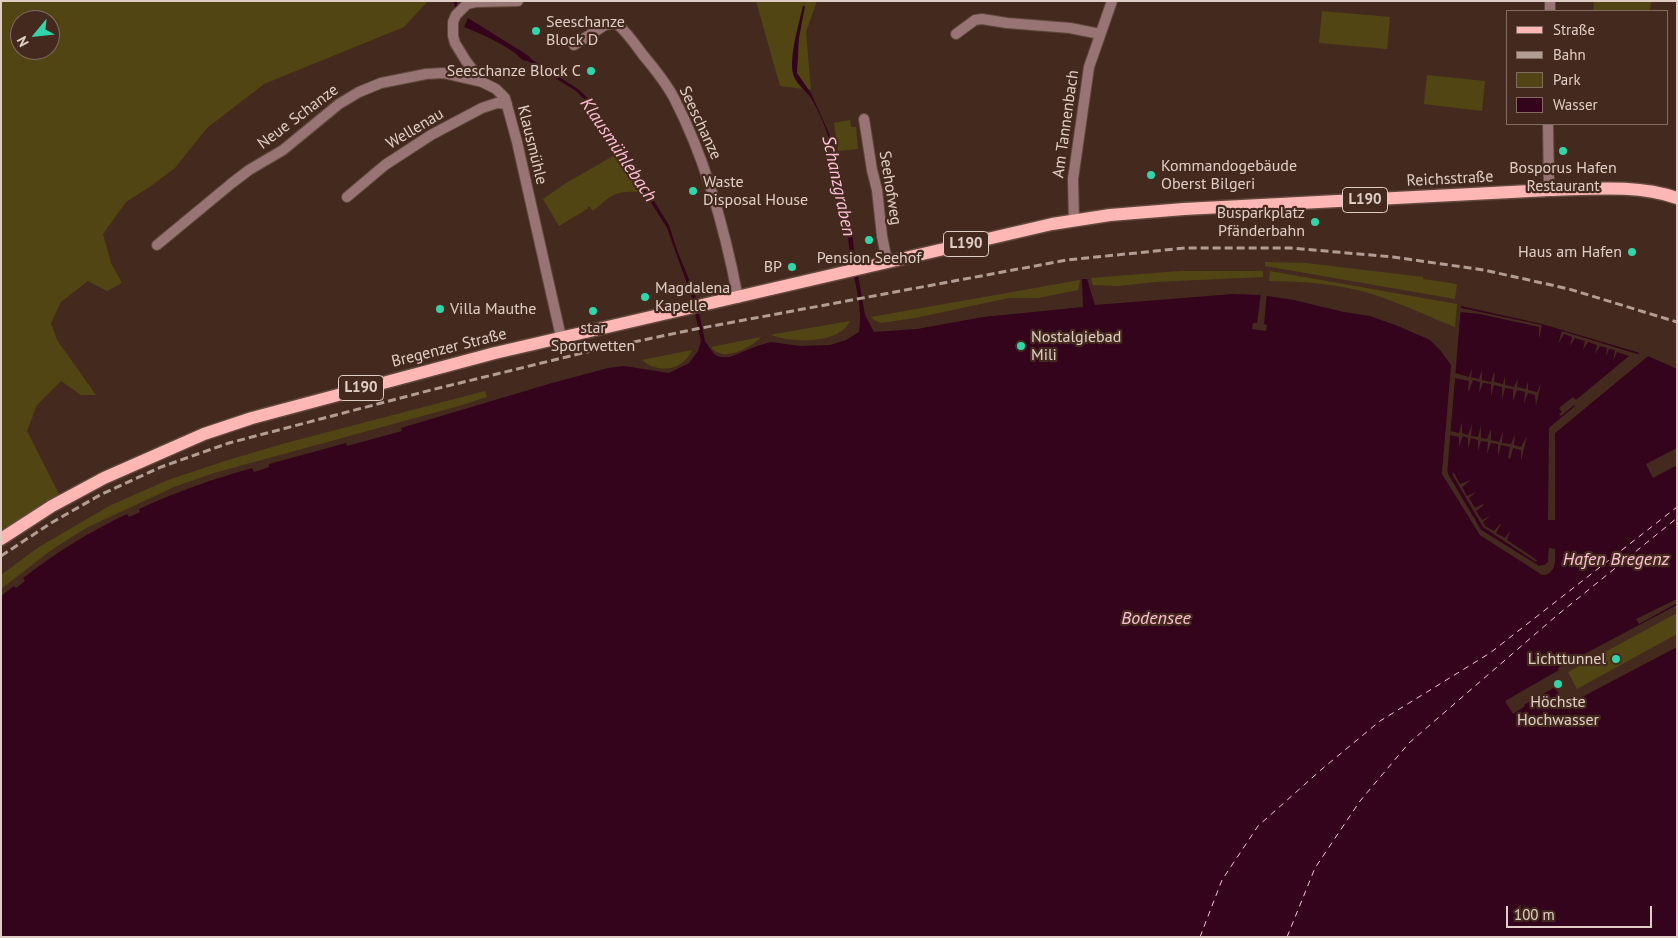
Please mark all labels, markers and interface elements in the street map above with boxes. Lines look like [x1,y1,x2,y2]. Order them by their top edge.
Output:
north arrow [10,10,60,60]
legend [1506,10,1668,125]
place label: Seeschanze Block D [546,12,625,50]
text: Straße [1553,20,1595,39]
marker: Seeschanze Block D [530,25,542,37]
text: N [13,33,33,50]
text: Bahn [1553,45,1586,64]
place label: Seeschanze Block C [447,61,581,81]
marker: Seeschanze Block C [585,65,597,77]
street label: Am Tannenbach [1049,69,1083,179]
text: Park [1553,70,1581,89]
street label: Neue Schanze [254,80,342,154]
street label: Seeschanze [675,83,725,163]
water label: Klausmühlebach [575,94,661,206]
text: Wasser [1553,95,1598,114]
street label: Klausmühle [513,103,551,187]
street label: Wellenau [383,104,447,154]
water label: Schanzgraben [817,134,859,238]
marker: Bosporus Hafen Restaurant [1557,145,1569,157]
street label: Seehofweg [875,149,905,227]
place label: Kommandogebäude Oberst Bilgeri [1161,156,1297,194]
place label: Bosporus Hafen Restaurant [1509,158,1617,196]
street label: Reichsstraße [1406,167,1494,191]
marker: Kommandogebäude Oberst Bilgeri [1145,169,1157,181]
place label: Waste Disposal House [703,172,808,210]
marker: Waste Disposal House [687,185,699,197]
road number: L190 [1342,188,1388,212]
place label: Busparkplatz Pfänderbahn [1217,203,1305,241]
marker: Busparkplatz Pfänderbahn [1309,216,1321,228]
road number: L190 [944,232,988,256]
marker: Pension Seehof [863,234,875,246]
place label: Haus am Hafen [1518,242,1622,262]
marker: Haus am Hafen [1626,246,1638,258]
place label: Pension Seehof [817,248,921,268]
place label: BP [764,257,782,277]
marker: BP [786,261,798,273]
place label: Magdalena Kapelle [655,278,730,316]
marker: Magdalena Kapelle [639,291,651,303]
place label: Villa Mauthe [450,299,536,319]
marker: Villa Mauthe [434,303,446,315]
marker: star Sportwetten [587,305,599,317]
place label: star Sportwetten [551,318,635,356]
street label: Bregenzer Straße [390,324,508,372]
place label: Nostalgiebad Mili [1031,327,1121,365]
marker: Nostalgiebad Mili [1015,340,1027,352]
road number: L190 [338,376,384,400]
water label: Hafen Bregenz [1563,549,1669,571]
water label: Bodensee [1121,608,1191,630]
place label: Lichttunnel [1528,649,1606,669]
marker: Lichttunnel [1610,653,1622,665]
marker: Höchste Hochwasser [1552,678,1564,690]
place label: Höchste Hochwasser [1517,692,1599,730]
scale bar [1508,896,1654,928]
text: 100 m [1514,905,1555,924]

